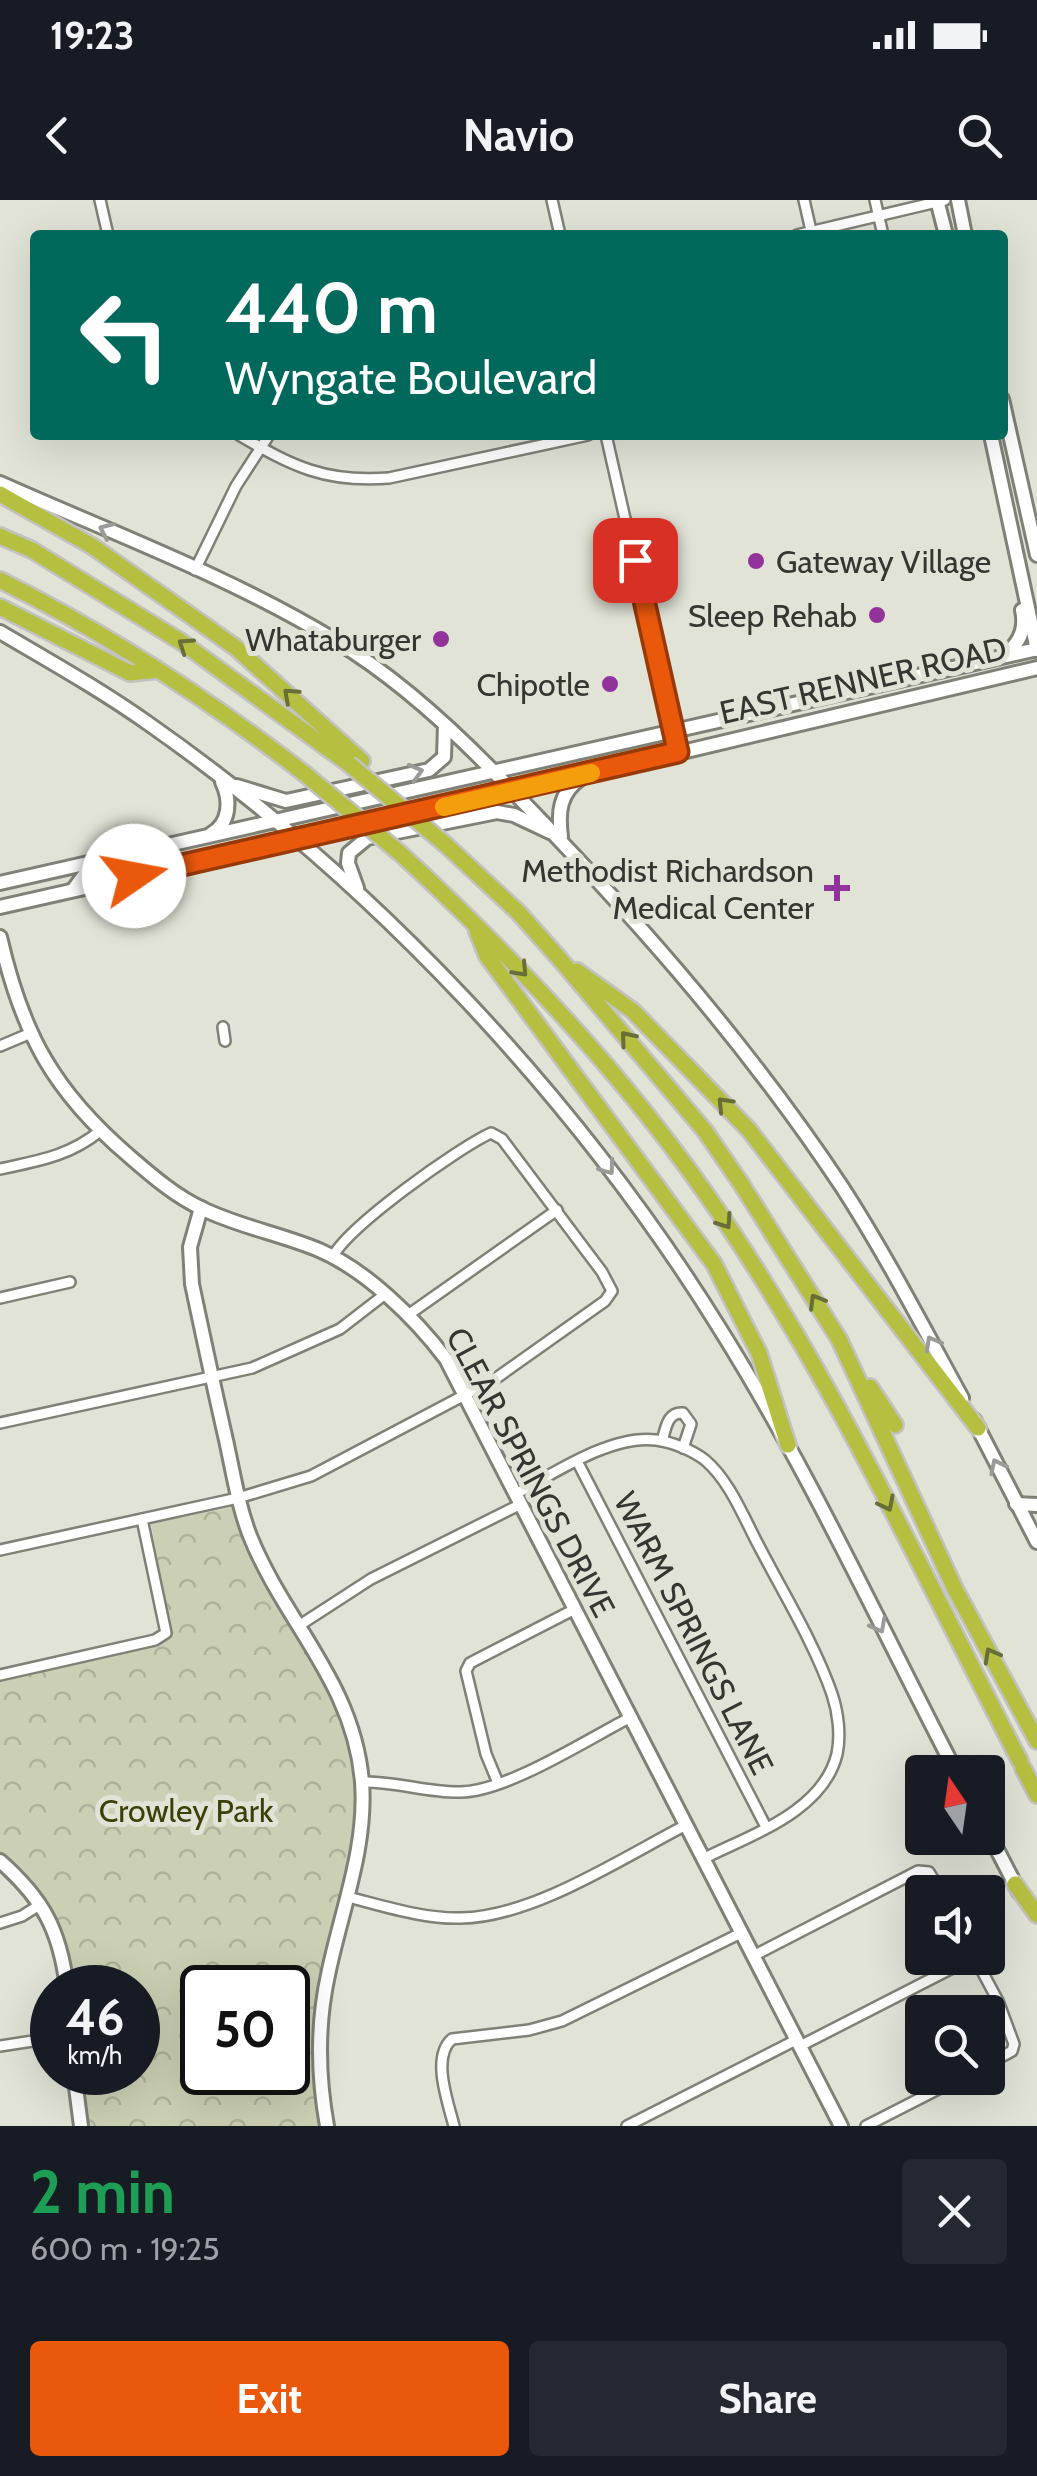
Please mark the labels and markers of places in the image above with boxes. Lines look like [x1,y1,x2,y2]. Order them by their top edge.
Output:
pin [593,518,678,603]
place label: Gateway Village [776,542,991,581]
marker: Gateway Village [745,550,767,572]
place label: Sleep Rehab [688,596,857,635]
marker: Sleep Rehab [866,604,888,626]
place label: Whataburger [245,620,422,659]
marker: Whataburger [430,628,452,650]
place label: Chipotle [476,665,590,704]
marker: Chipotle [599,673,621,695]
place label: Methodist Richardson Medical Center [521,851,815,927]
marker: Methodist Richardson Medical Center [824,875,850,901]

